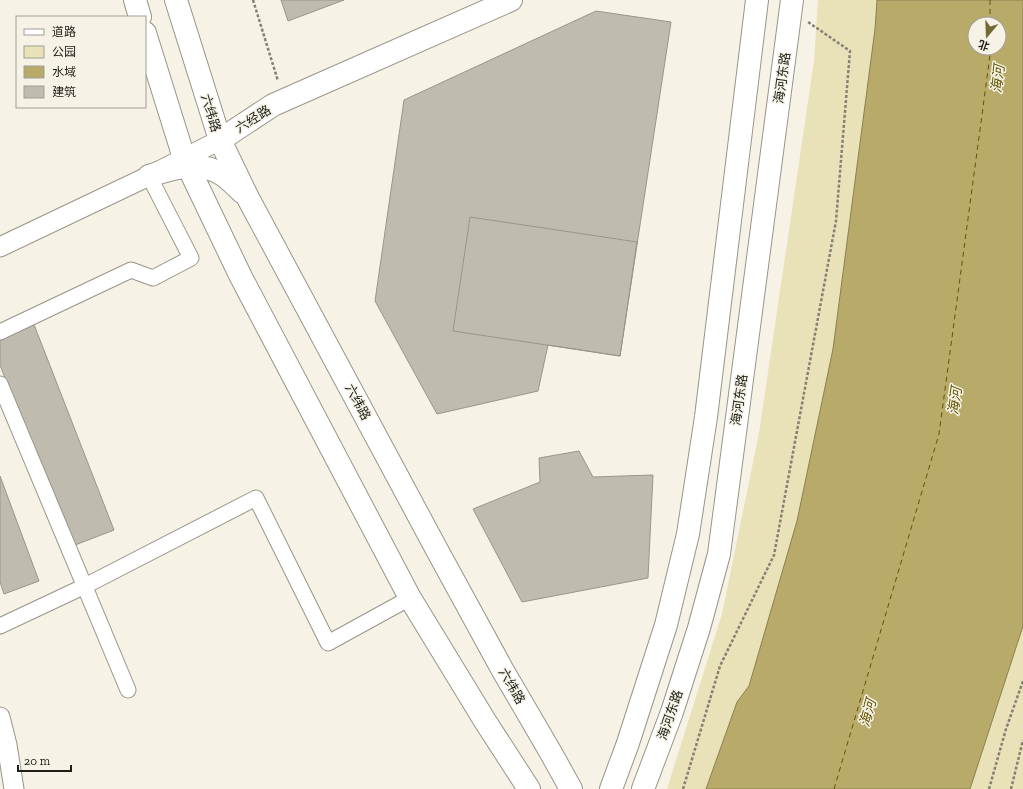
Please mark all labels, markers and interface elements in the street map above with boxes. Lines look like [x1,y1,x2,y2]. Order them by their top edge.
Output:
legend [16,16,146,108]
north arrow [967,16,1007,56]
text: 道路 [52,25,76,39]
text: 北 [977,37,991,53]
text: 公园 [52,45,76,59]
street label: 海河东路 [771,51,793,105]
water label: 海河 [988,61,1009,94]
text: 水域 [52,65,76,79]
text: 建筑 [52,85,76,99]
street label: 六纬路 [198,92,224,134]
street label: 六经路 [232,102,274,136]
street label: 海河东路 [728,373,750,427]
street label: 六纬路 [342,381,374,423]
water label: 海河 [945,383,966,416]
street label: 六纬路 [496,665,528,707]
street label: 海河东路 [654,688,686,742]
water label: 海河 [856,694,881,729]
scale bar [18,747,71,773]
text: 20 m [24,754,51,768]

